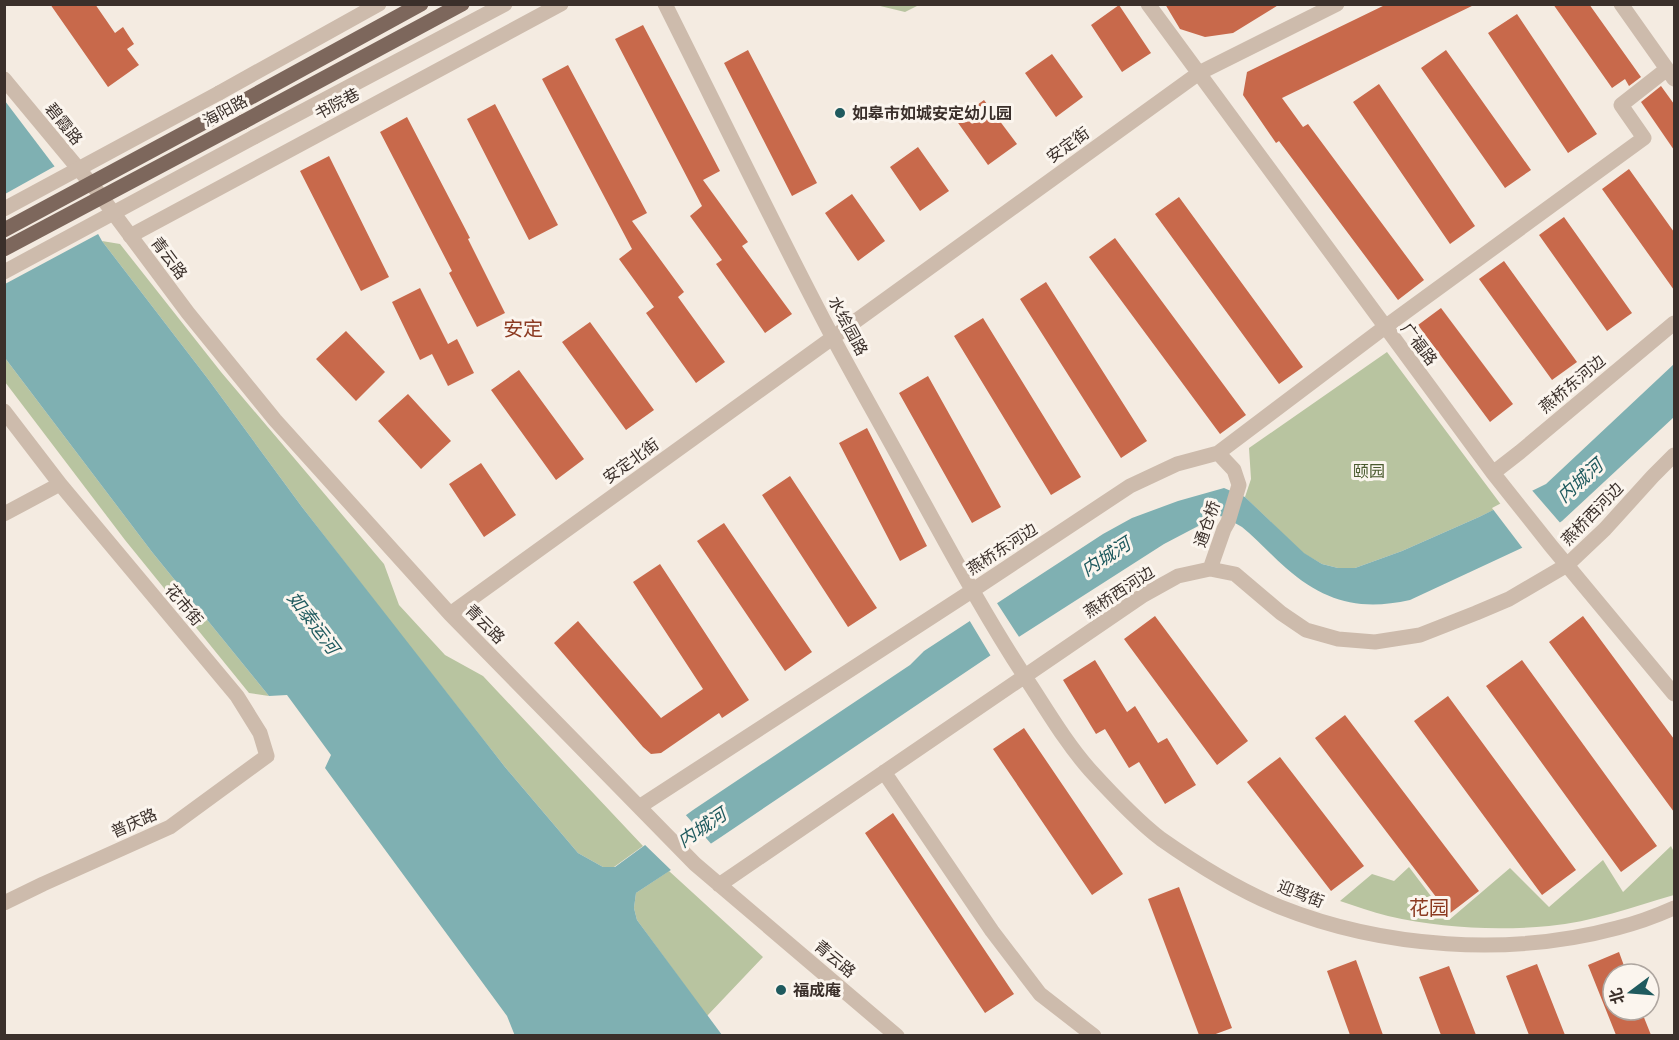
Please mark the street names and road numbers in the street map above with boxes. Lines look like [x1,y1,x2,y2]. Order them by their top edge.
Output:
street label: 书院巷 [311,84,363,124]
street label: 海阳路 [199,91,251,131]
street label: 碧霞路 [42,99,86,149]
street label: 安定街 [1043,123,1093,167]
street label: 青云路 [147,233,191,283]
street label: 水绘园路 [825,293,871,359]
street label: 广福路 [1397,319,1441,369]
street label: 燕桥东河边 [1535,351,1609,417]
street label: 安定北街 [600,435,662,487]
street label: 燕桥西河边 [1557,479,1627,549]
street label: 通仓桥 [1190,498,1224,550]
street label: 燕桥东河边 [963,519,1041,579]
street label: 燕桥西河边 [1080,562,1158,622]
street label: 花市街 [161,581,207,629]
street label: 青云路 [461,600,509,648]
street label: 普庆路 [108,805,160,841]
street label: 迎驾街 [1275,877,1327,911]
street label: 青云路 [811,936,859,982]

